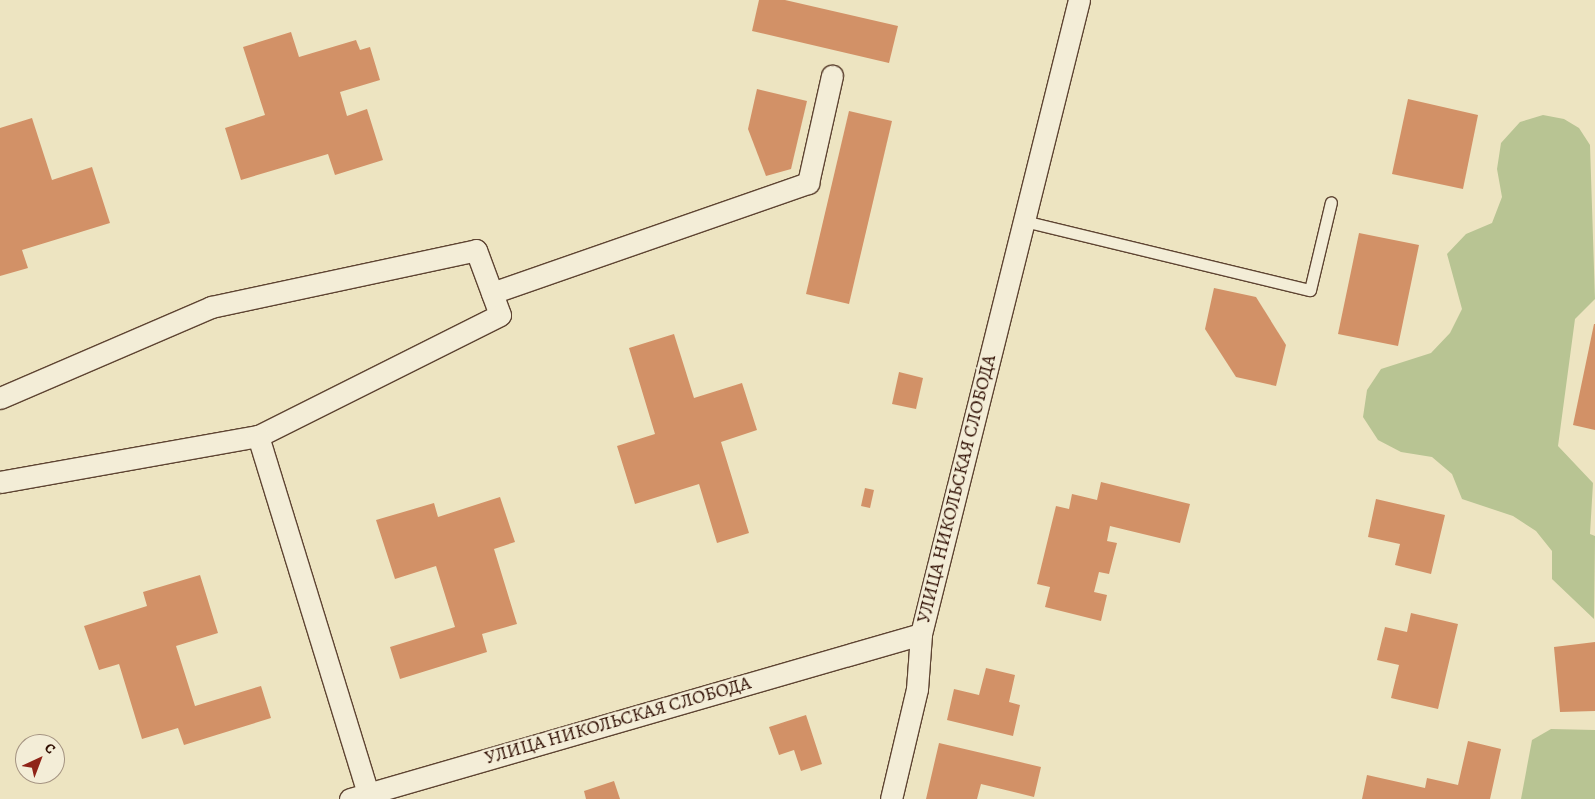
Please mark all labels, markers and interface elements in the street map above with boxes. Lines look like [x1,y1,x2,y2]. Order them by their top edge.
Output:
street label: УЛИЦА НИКОЛЬСКАЯ СЛОБОДА [913,352,1001,626]
street label: УЛИЦА НИКОЛЬСКАЯ СЛОБОДА [482,672,754,770]
north arrow [15,734,65,784]
text: С [40,739,60,758]

